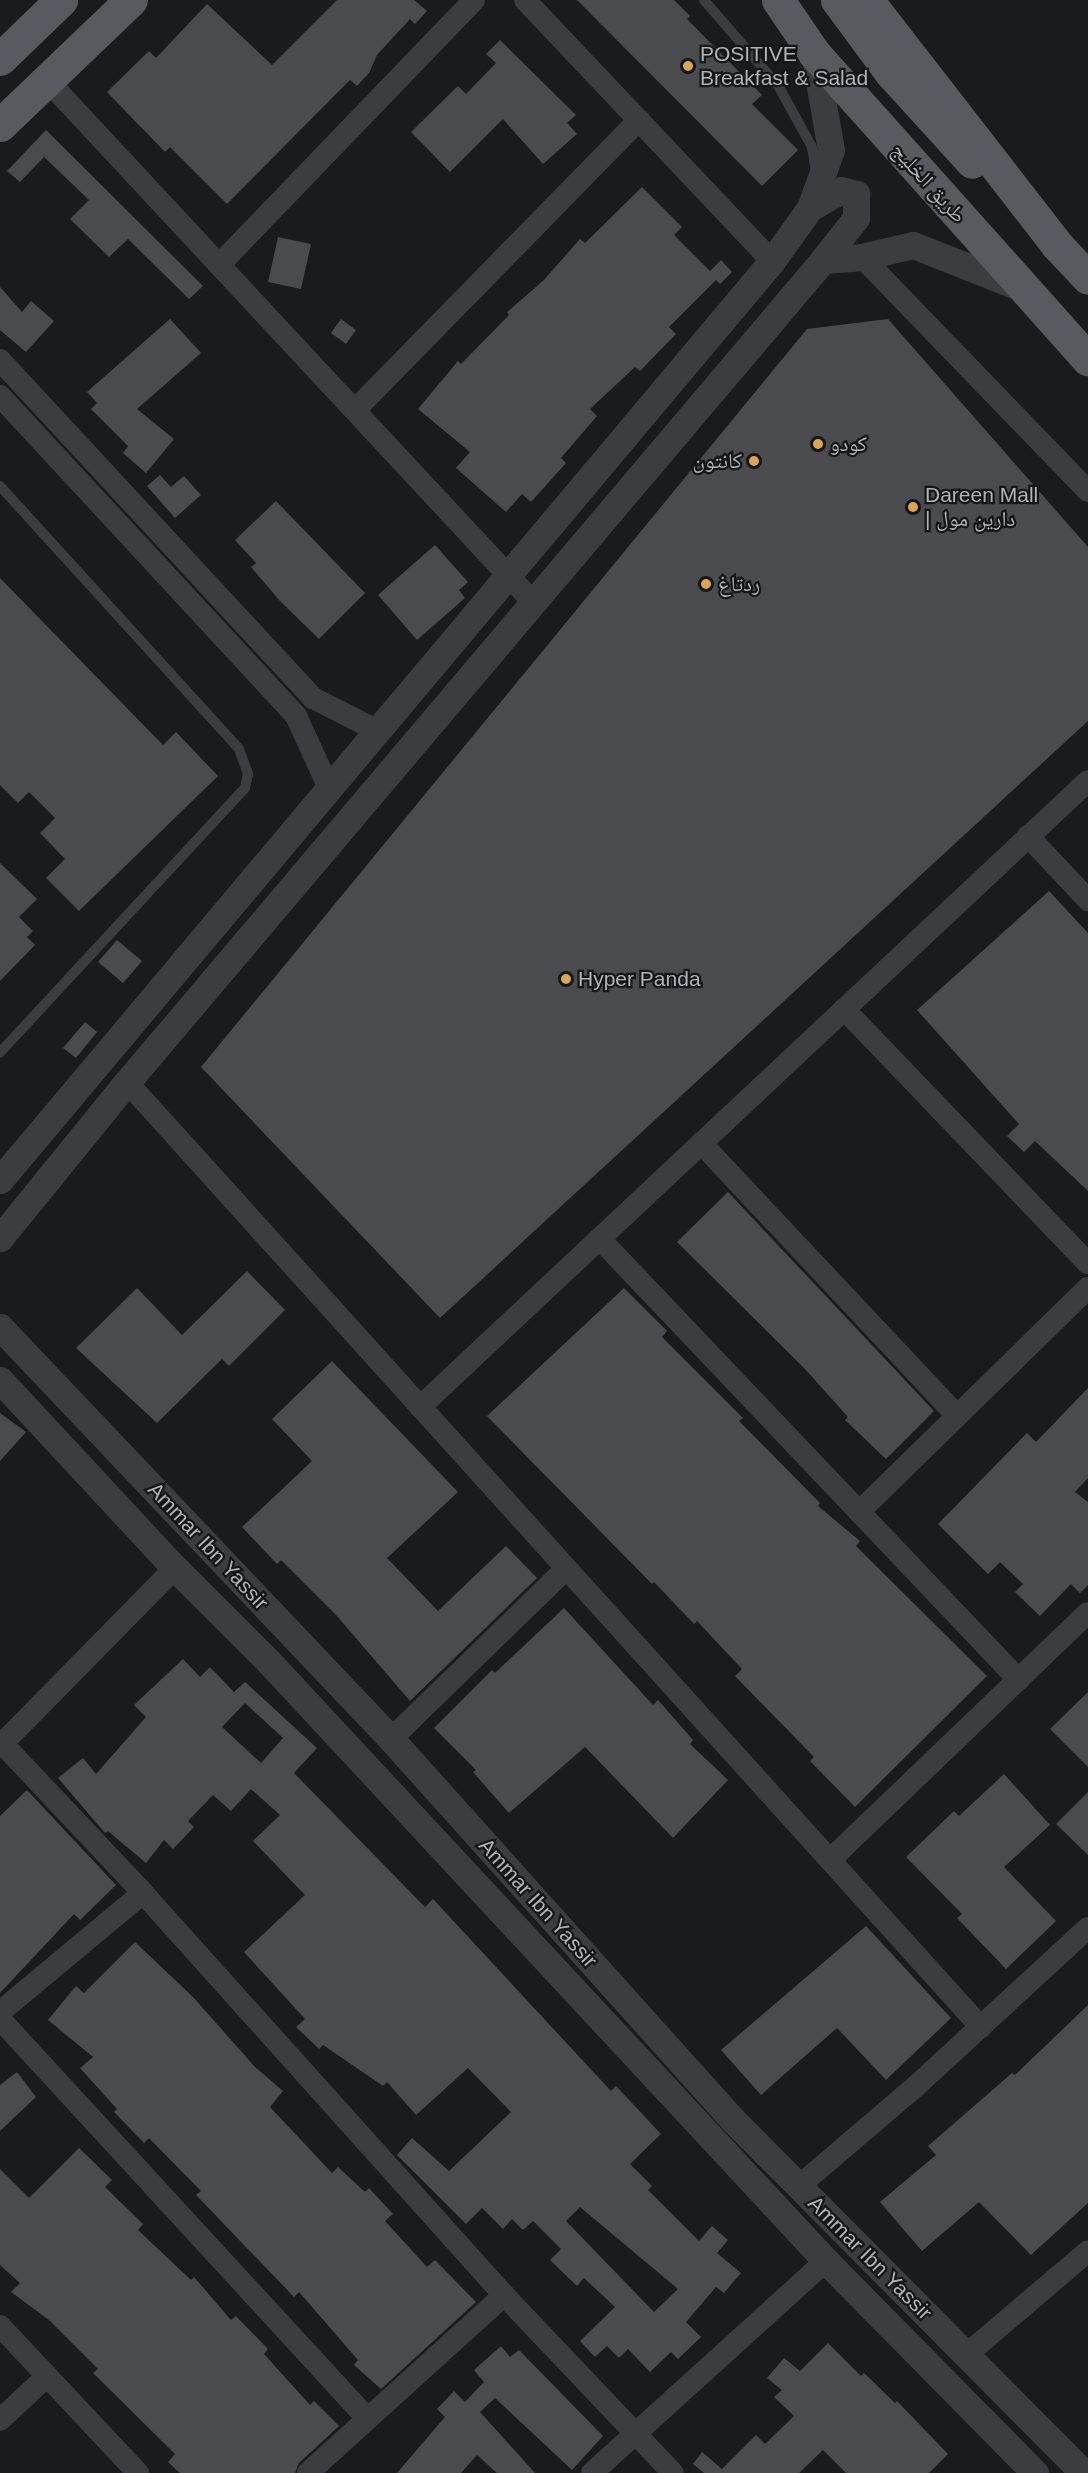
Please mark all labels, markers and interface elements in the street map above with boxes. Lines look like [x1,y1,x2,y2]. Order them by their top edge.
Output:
place label: POSITIVE Breakfast & Salad [700,41,868,91]
marker: POSITIVE Breakfast & Salad [681,59,695,73]
street label: طريق الخليج [887,138,971,228]
place label: كودو [830,431,867,457]
marker: كودو [811,437,825,451]
place label: كانتون [693,448,742,474]
marker: كانتون [747,454,761,468]
place label: Dareen Mall | دارين مول [925,482,1038,532]
marker: Dareen Mall | دارين مول [906,500,920,514]
place label: ردتاغ [718,571,760,597]
marker: ردتاغ [699,577,713,591]
place label: Hyper Panda [578,966,701,992]
marker: Hyper Panda [559,972,573,986]
street label: Ammar Ibn Yassir [142,1477,274,1615]
street label: Ammar Ibn Yassir [473,1833,603,1973]
street label: Ammar Ibn Yassir [803,2191,937,2325]

